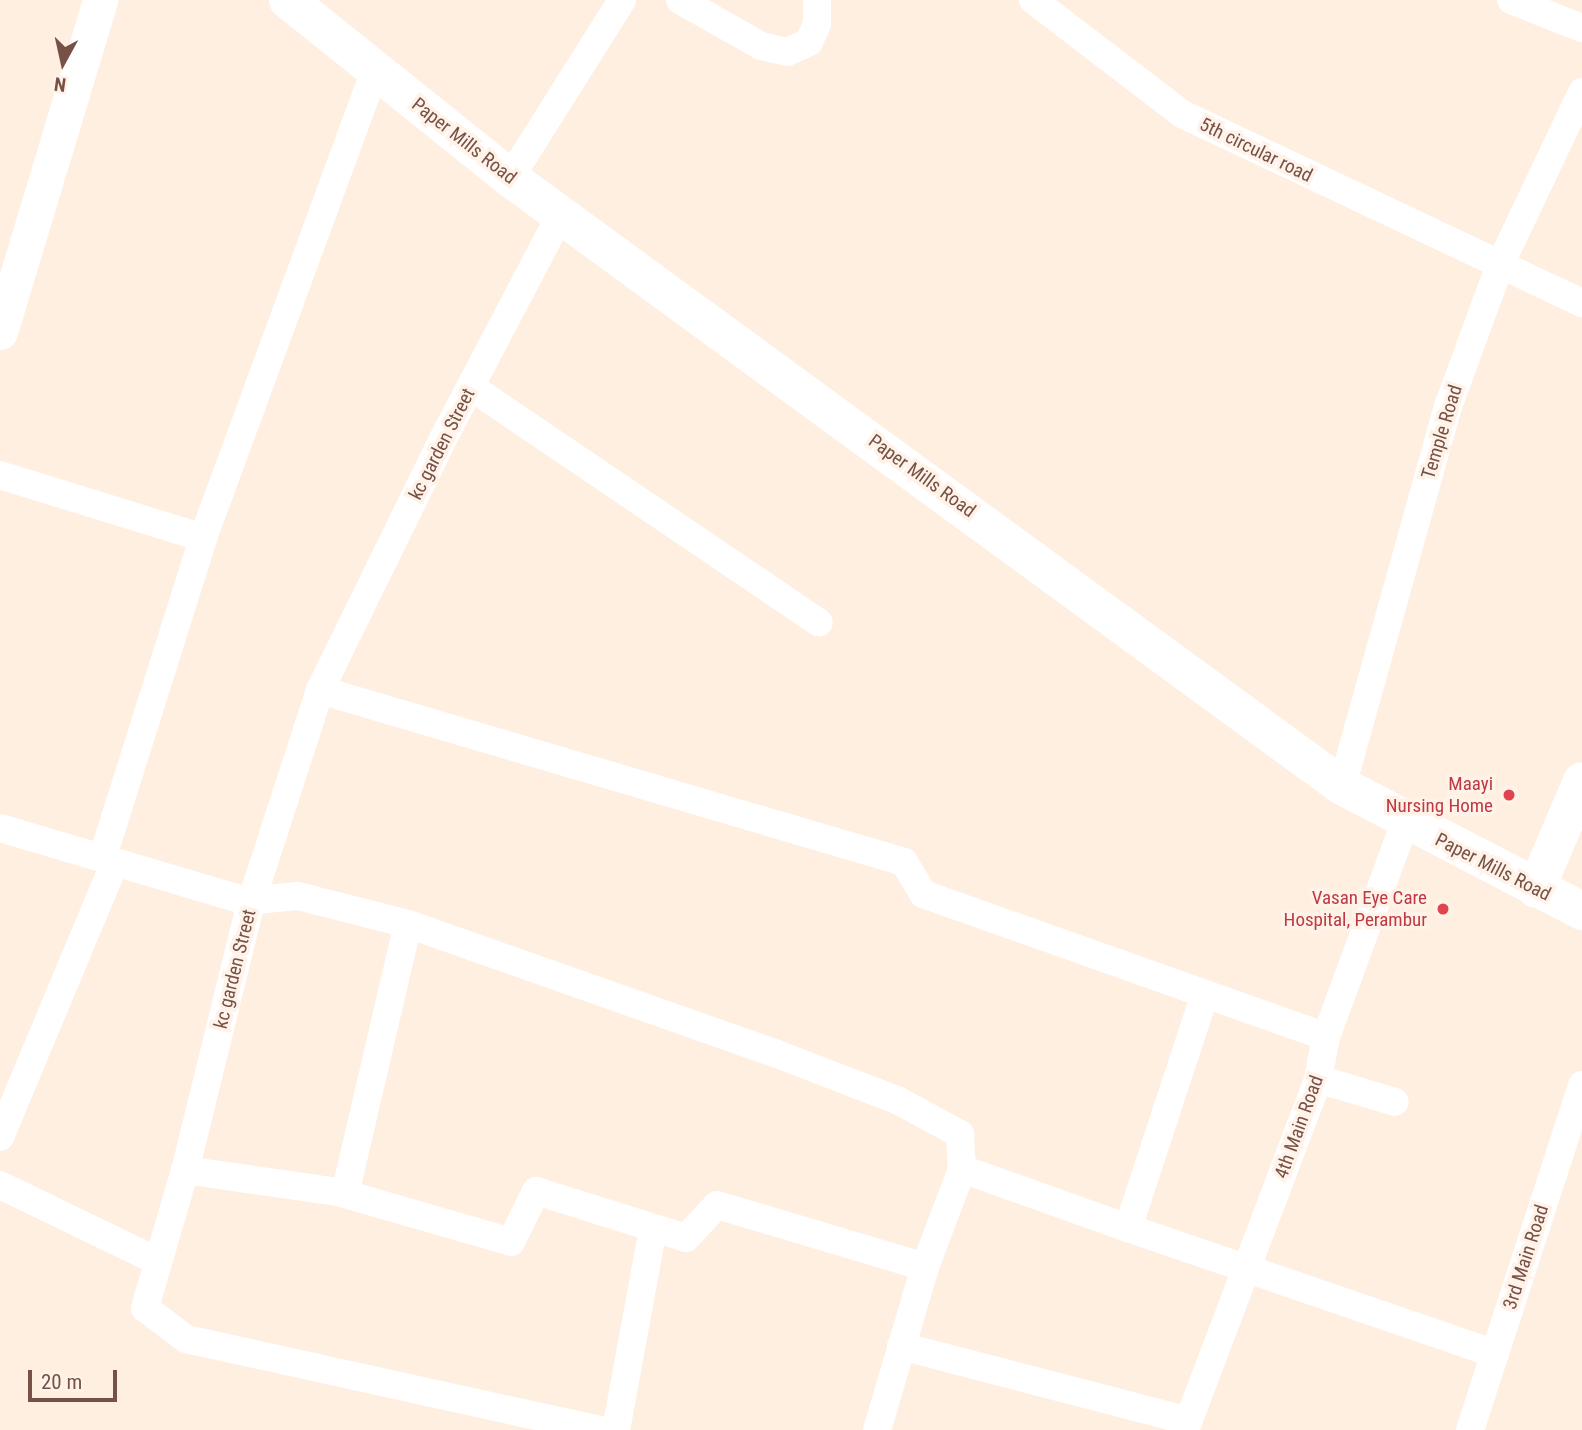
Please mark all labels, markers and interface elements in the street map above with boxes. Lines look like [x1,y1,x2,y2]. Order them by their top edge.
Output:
north arrow [28,28,98,98]
text: N [53,72,67,96]
street label: Paper Mills Road [407,93,521,189]
street label: 5th circular road [1196,113,1316,187]
street label: Temple Road [1417,382,1467,482]
street label: kc garden Street [404,384,480,504]
street label: Paper Mills Road [864,430,980,522]
place label: Maayi Nursing Home [1386,773,1493,817]
marker: Maayi Nursing Home [1499,785,1519,805]
street label: Paper Mills Road [1431,828,1555,906]
place label: Vasan Eye Care Hospital, Perambur [1284,887,1427,931]
marker: Vasan Eye Care Hospital, Perambur [1433,899,1453,919]
street label: kc garden Street [209,907,261,1031]
street label: 4th Main Road [1270,1072,1328,1182]
street label: 3rd Main Road [1498,1202,1554,1312]
scale bar [32,1356,121,1400]
text: 20 m [41,1370,82,1394]

